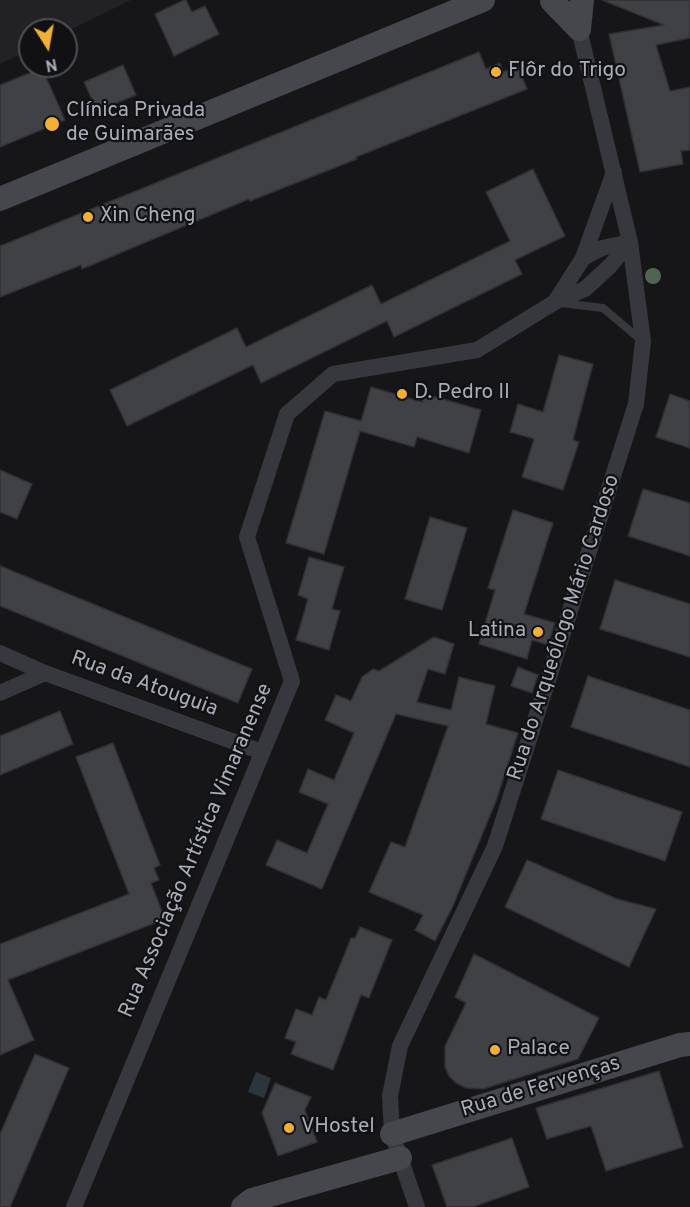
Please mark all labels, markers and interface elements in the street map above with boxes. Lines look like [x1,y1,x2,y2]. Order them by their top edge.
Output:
north arrow [18,18,78,78]
text: N [44,53,59,75]
place label: Flôr do Trigo [508,59,626,85]
marker: Flôr do Trigo [489,65,503,79]
place label: Clínica Privada de Guimarães [66,99,205,149]
marker: Clínica Privada de Guimarães [43,115,61,133]
place label: Xin Cheng [100,204,196,230]
marker: Xin Cheng [81,210,95,224]
place label: D. Pedro II [414,381,510,407]
marker: D. Pedro II [395,387,409,401]
street label: Rua do Arqueólogo Mário Cardoso [504,472,626,784]
place label: Latina [468,619,526,645]
marker: Latina [531,625,545,639]
street label: Rua da Atouguia [67,647,221,723]
street label: Rua Associação Artística Vimaranense [115,680,279,1022]
place label: Palace [507,1037,570,1063]
marker: Palace [488,1043,502,1057]
street label: Rua de Fervenças [458,1052,624,1124]
place label: VHostel [301,1115,375,1141]
marker: VHostel [282,1121,296,1135]

